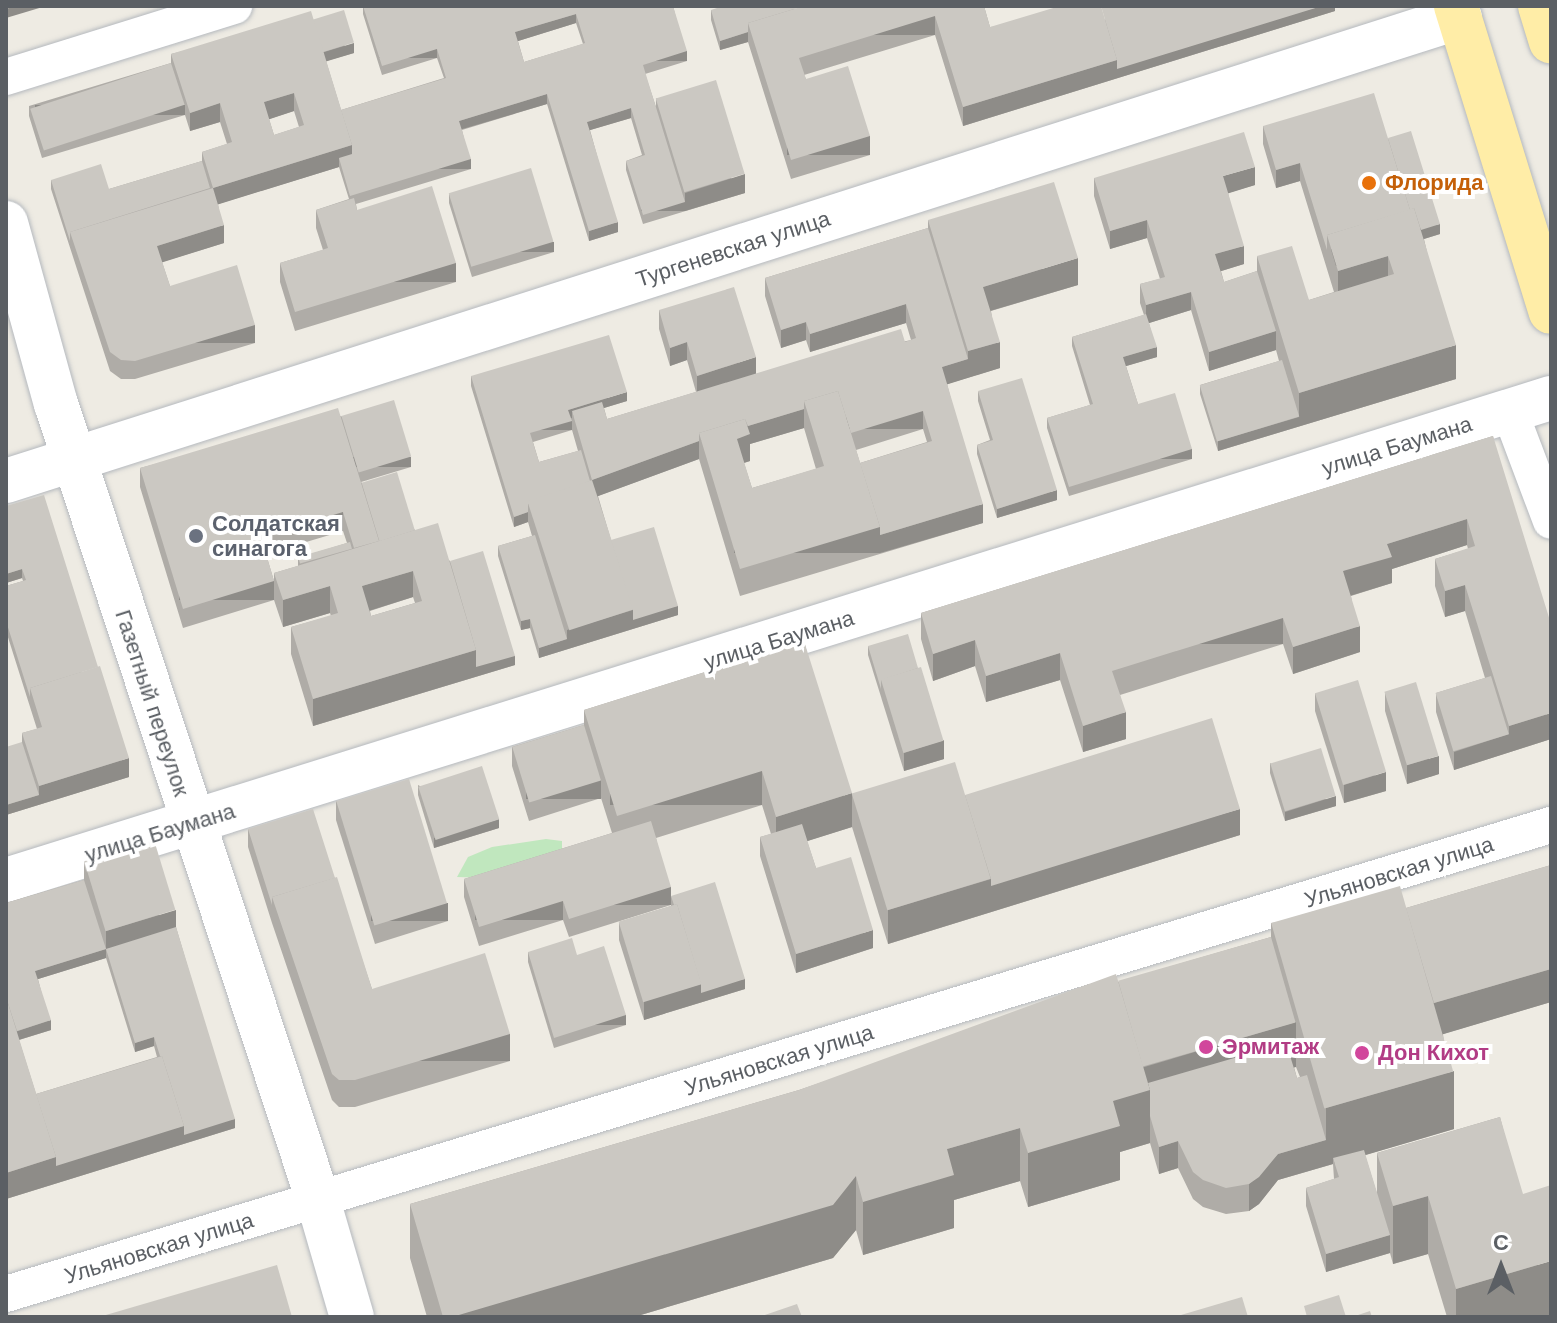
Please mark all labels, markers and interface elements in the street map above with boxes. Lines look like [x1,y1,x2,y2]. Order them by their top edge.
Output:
place label: Флорида [1385,170,1484,196]
marker: Флорида [1360,174,1378,192]
street label: Тургеневская улица [633,205,833,293]
street label: улица Баумана [1319,411,1475,481]
place label: Солдатская синагога [212,510,340,562]
marker: Солдатская синагога [187,527,205,545]
street label: улица Баумана [701,605,857,675]
street label: Газетный переулок [109,607,195,799]
street label: улица Баумана [82,798,238,868]
street label: Ульяновская улица [1301,831,1497,913]
street label: Ульяновская улица [681,1019,877,1101]
place label: Эрмитаж [1222,1034,1319,1060]
marker: Эрмитаж [1197,1038,1215,1056]
place label: Дон Кихот [1378,1040,1489,1066]
marker: Дон Кихот [1353,1044,1371,1062]
street label: Ульяновская улица [61,1207,257,1289]
north arrow [1461,1227,1541,1307]
text: С [1493,1230,1509,1255]

